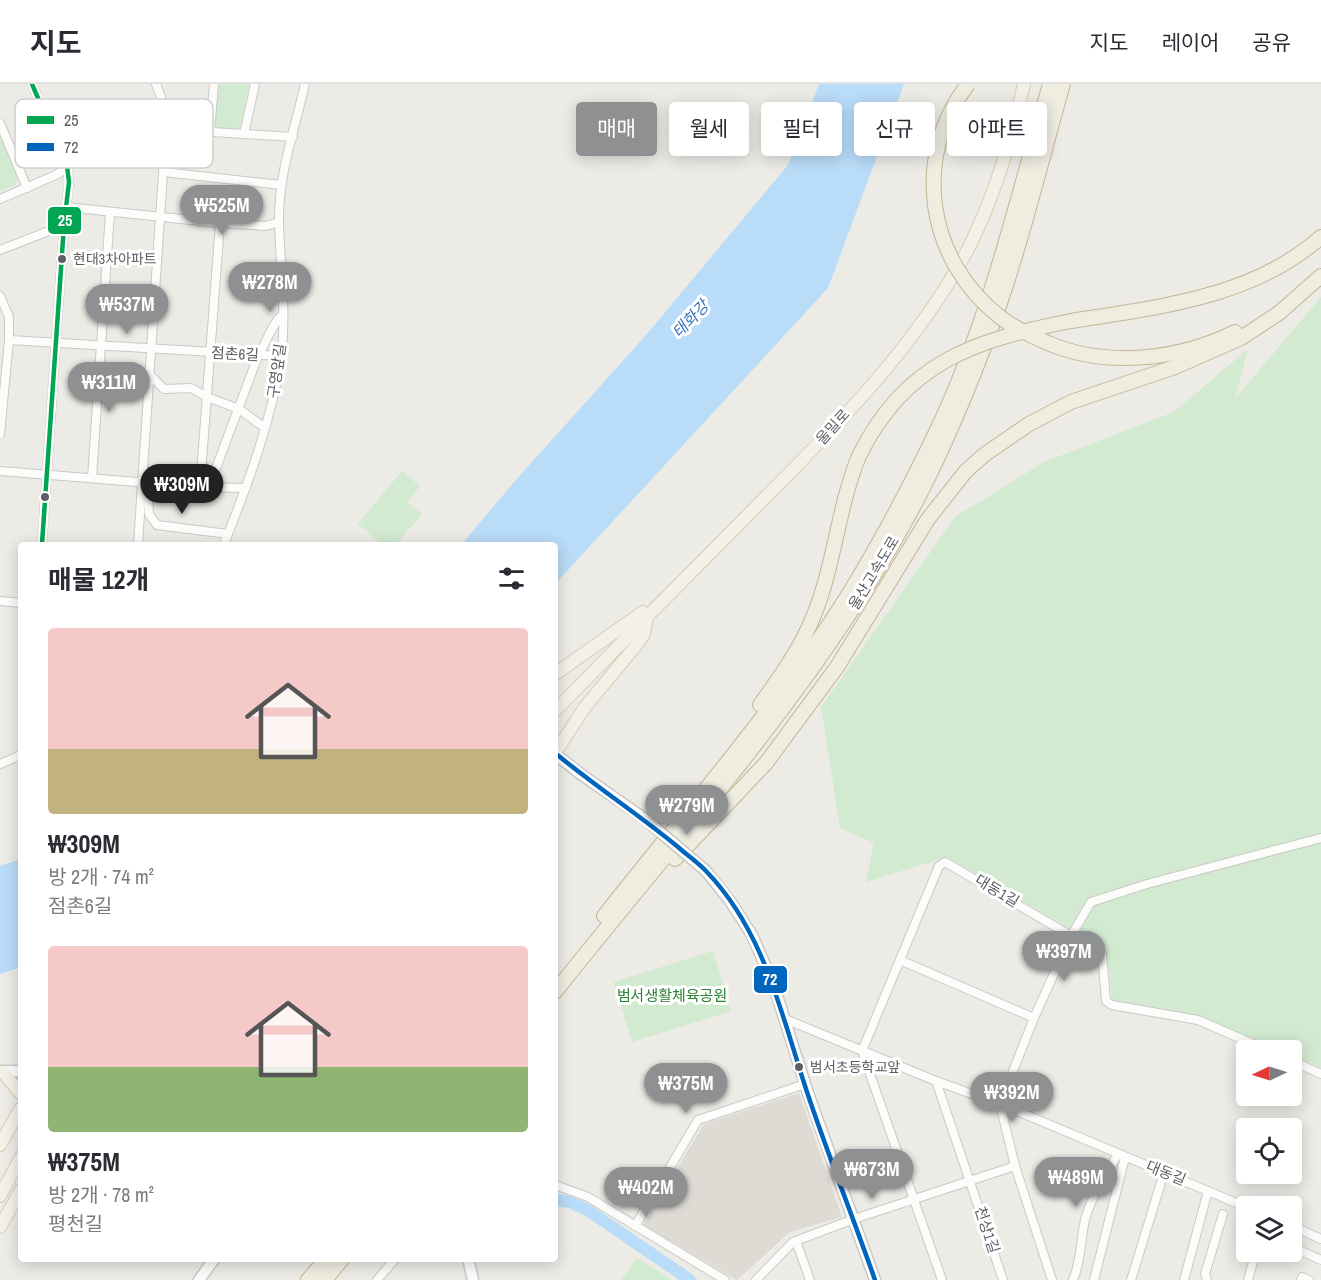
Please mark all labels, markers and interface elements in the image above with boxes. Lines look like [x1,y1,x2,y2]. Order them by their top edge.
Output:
text: 지도 [30,24,82,62]
text: 지도 [1090,28,1128,57]
text: 레이어 [1161,28,1219,57]
text: 공유 [1252,28,1291,57]
legend [15,99,213,168]
chip: 매매 [576,102,657,156]
chip: 월세 [669,102,749,156]
chip: 필터 [761,102,842,156]
chip: 신규 [854,102,935,156]
chip: 아파트 [947,102,1047,156]
text: 25 [64,109,79,131]
text: 72 [64,136,79,158]
pin: ₩525M [180,185,264,236]
text: ₩525M [194,191,250,218]
line badge: 25 [47,206,82,235]
text: 25 [58,209,72,231]
place label: 현대3차아파트 [73,250,157,268]
marker: 현대3차아파트 [56,253,68,265]
pin: ₩278M [228,262,312,313]
text: ₩278M [242,268,298,295]
pin: ₩537M [85,284,169,335]
text: ₩537M [99,290,155,317]
water label: 태화강 [667,294,715,343]
street label: 점촌6길 [210,342,260,365]
street label: 구영앞길 [262,342,291,400]
pin: ₩311M [67,362,151,413]
text: ₩311M [82,368,136,395]
street label: 울밀로 [811,404,854,449]
pin: ₩309M [140,464,224,515]
text: ₩309M [154,470,210,497]
unlabelled marker [39,491,51,503]
street label: 울산고속도로 [843,532,904,614]
text: 매물 12개 [48,562,149,597]
icon: filters [495,562,528,595]
icon: home [234,667,342,775]
pin: ₩279M [645,785,729,836]
text: ₩279M [659,791,715,818]
text: ₩309M [48,826,120,861]
text: 방 2개 · 74 m² [48,863,154,890]
street label: 대동1길 [971,869,1023,912]
text: 점촌6길 [48,892,112,919]
pin: ₩397M [1022,931,1106,982]
text: ₩397M [1036,937,1092,964]
line badge: 72 [753,965,788,994]
text: 72 [763,968,777,990]
icon: home [234,985,342,1093]
park label: 범서생활체육공원 [617,985,727,1006]
north arrow [1236,1040,1302,1106]
map controls [1236,1040,1302,1262]
place label: 범서초등학교앞 [810,1058,900,1076]
marker: 범서초등학교앞 [793,1061,805,1073]
pin: ₩375M [644,1063,728,1114]
text: ₩375M [658,1069,714,1096]
pin: ₩392M [970,1072,1054,1123]
text: ₩392M [984,1078,1040,1105]
button: locate [1236,1118,1302,1184]
text: ₩375M [48,1144,120,1179]
pin: ₩673M [830,1149,914,1200]
text: ₩673M [844,1155,900,1182]
street label: 대동길 [1143,1155,1189,1190]
pin: ₩489M [1034,1157,1118,1208]
text: ₩489M [1048,1163,1104,1190]
pin: ₩402M [604,1167,688,1218]
text: ₩402M [618,1173,674,1200]
text: 방 2개 · 78 m² [48,1181,154,1208]
button: layers [1236,1196,1302,1262]
street label: 천상1길 [970,1204,1005,1256]
text: 평천길 [48,1210,103,1237]

